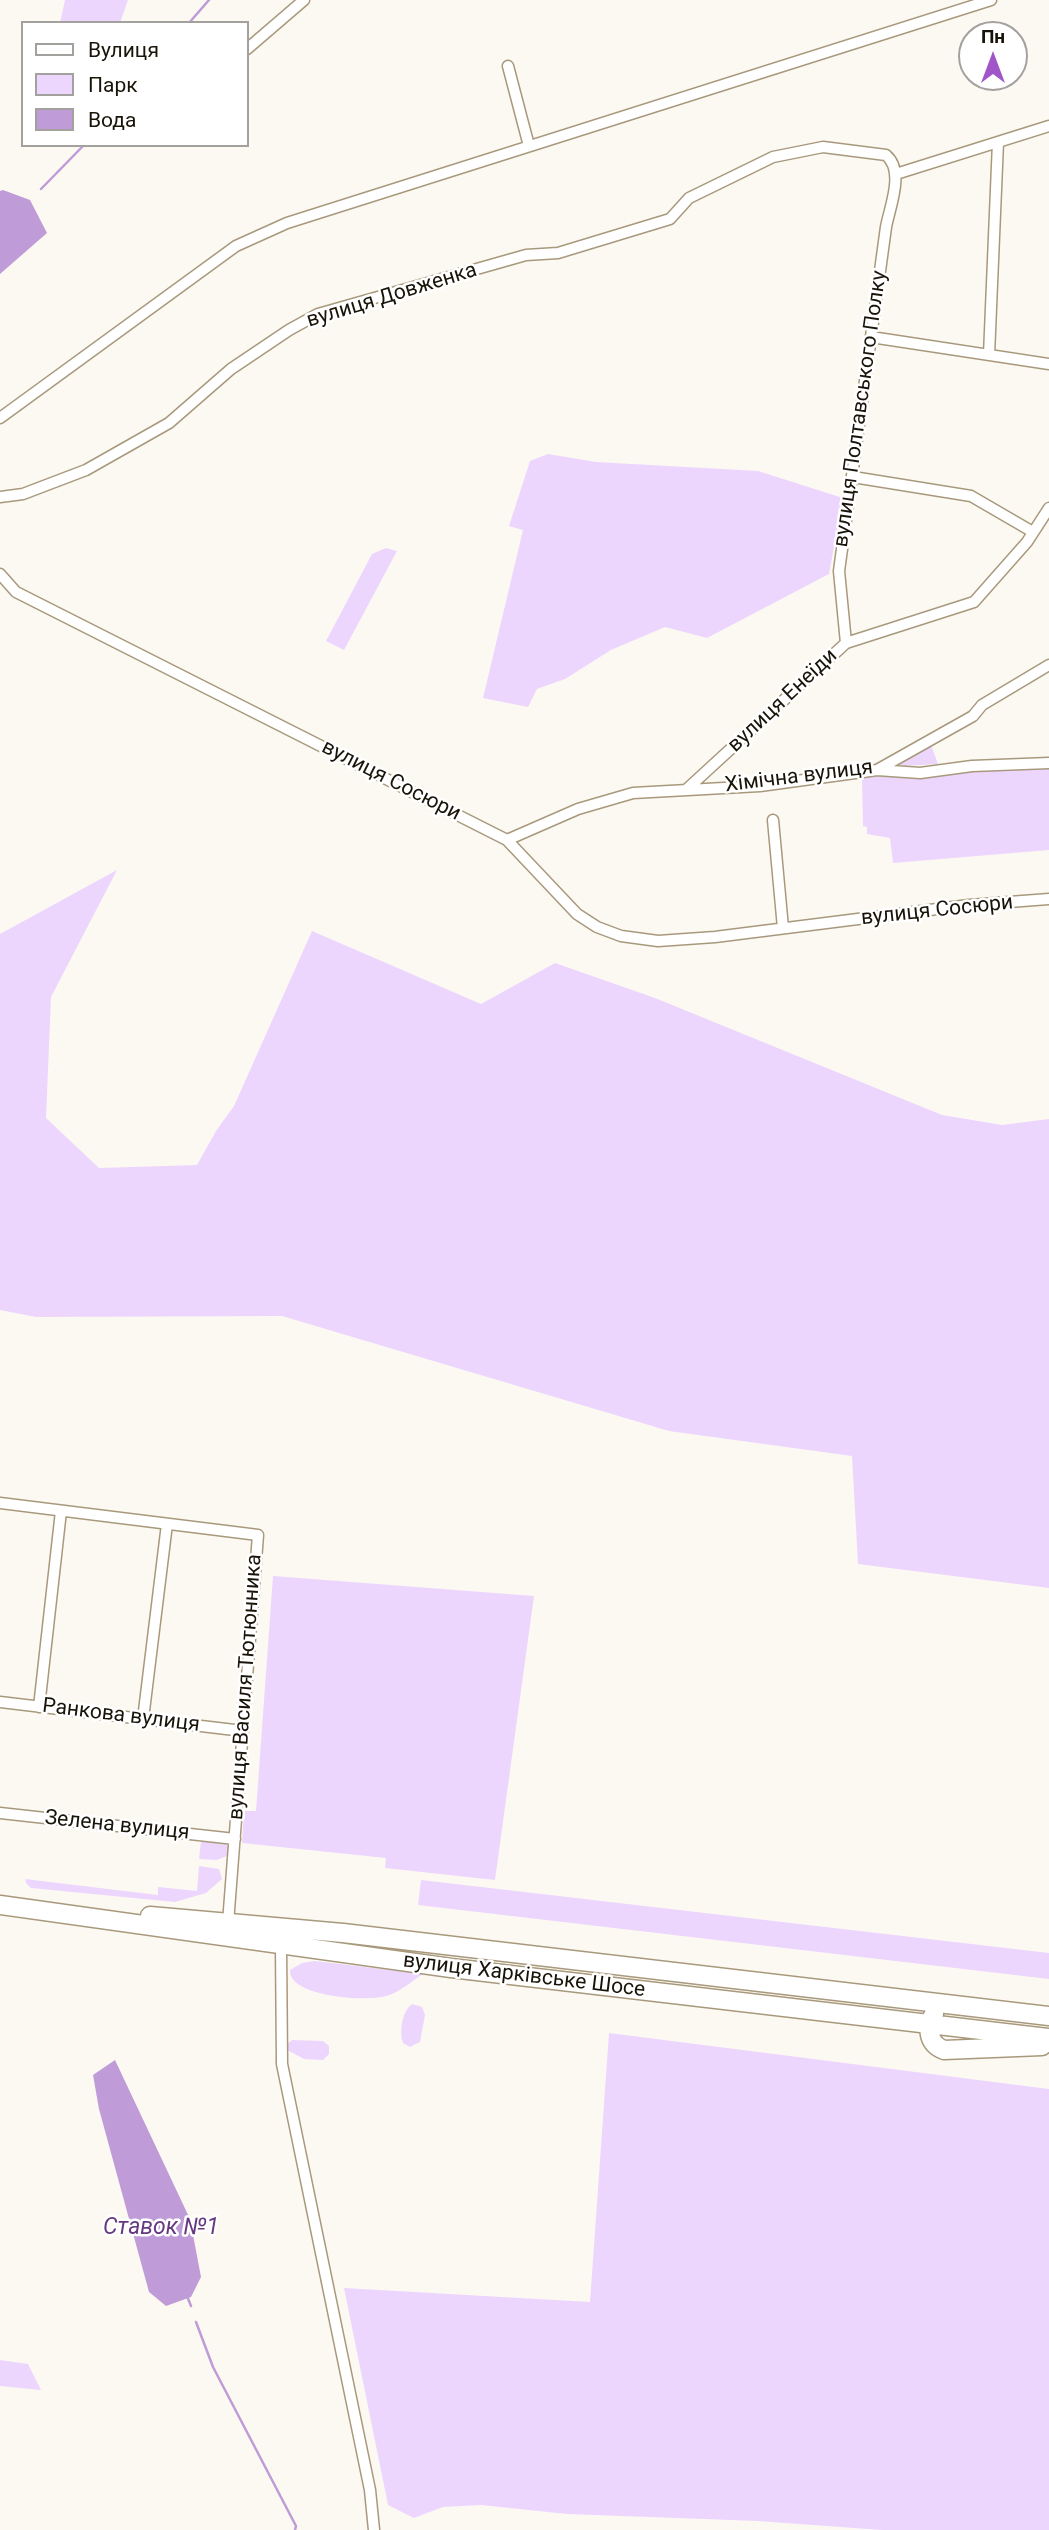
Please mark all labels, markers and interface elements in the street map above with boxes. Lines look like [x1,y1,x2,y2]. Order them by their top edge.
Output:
legend [21,21,248,147]
north arrow [958,21,1028,91]
text: Пн [981,25,1005,48]
text: Вулиця [88,38,159,62]
text: Парк [88,73,138,97]
text: Вода [88,108,136,132]
street label: вулиця Довженка [304,258,480,334]
street label: вулиця Полтавського Полку [829,269,893,549]
street label: вулиця Енеїди [723,644,843,758]
street label: вулиця Сосюри [317,735,465,827]
street label: Хімічна вулиця [724,755,874,799]
street label: вулиця Сосюри [860,890,1014,932]
street label: вулиця Василя Тютюнника [224,1553,268,1821]
street label: Ранкова вулиця [41,1694,201,1738]
street label: Зелена вулиця [43,1806,191,1846]
street label: вулиця Харківське Шосе [402,1949,646,2003]
water label: Ставок №1 [103,2214,219,2242]

